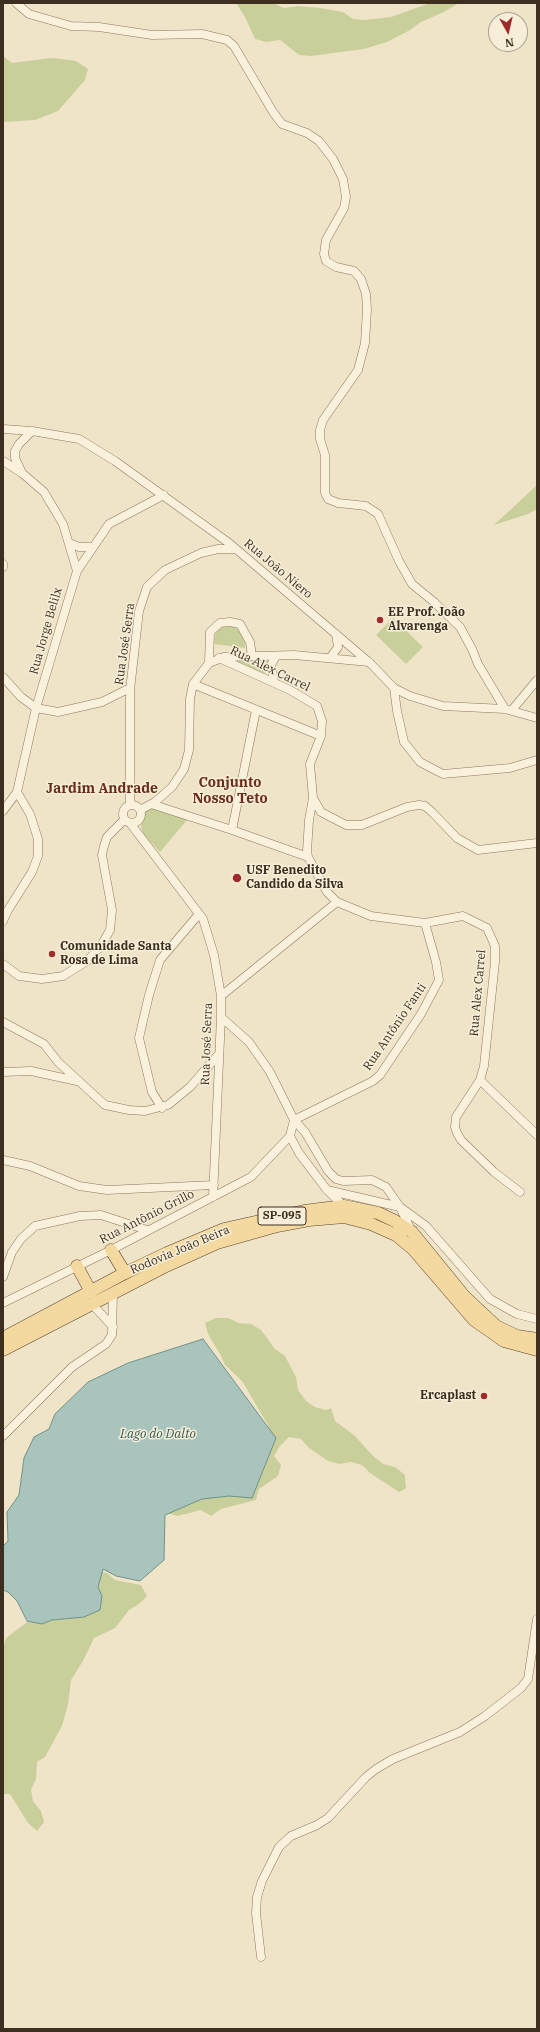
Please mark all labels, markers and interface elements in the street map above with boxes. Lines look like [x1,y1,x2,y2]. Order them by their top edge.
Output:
north arrow [488,12,528,52]
text: N [504,35,515,50]
street label: Rua João Niero [241,536,315,602]
street label: Rua Jorge Belilx [27,586,65,676]
street label: Rua José Serra [112,602,138,686]
place label: EE Prof. João Alvarenga [388,606,465,634]
marker: EE Prof. João Alvarenga [375,615,385,625]
street label: Rua Alex Carrel [228,643,312,695]
district label: Conjunto Nosso Teto [192,775,268,808]
district label: Jardim Andrade [46,781,158,797]
place label: USF Benedito Candido da Silva [246,864,344,892]
marker: USF Benedito Candido da Silva [231,872,243,884]
place label: Comunidade Santa Rosa de Lima [60,940,171,968]
marker: Comunidade Santa Rosa de Lima [47,949,57,959]
street label: Rua Alex Carrel [467,949,489,1037]
street label: Rua Antônio Fanti [361,981,429,1073]
street label: Rua José Serra [198,1002,216,1086]
street label: Rua Antônio Grillo [97,1187,197,1247]
road number: SP-095 [258,1207,306,1225]
street label: Rodovia João Beira [128,1223,232,1277]
place label: Ercaplast [420,1389,476,1403]
marker: Ercaplast [479,1391,489,1401]
water label: Lago do Dalto [120,1426,196,1442]

